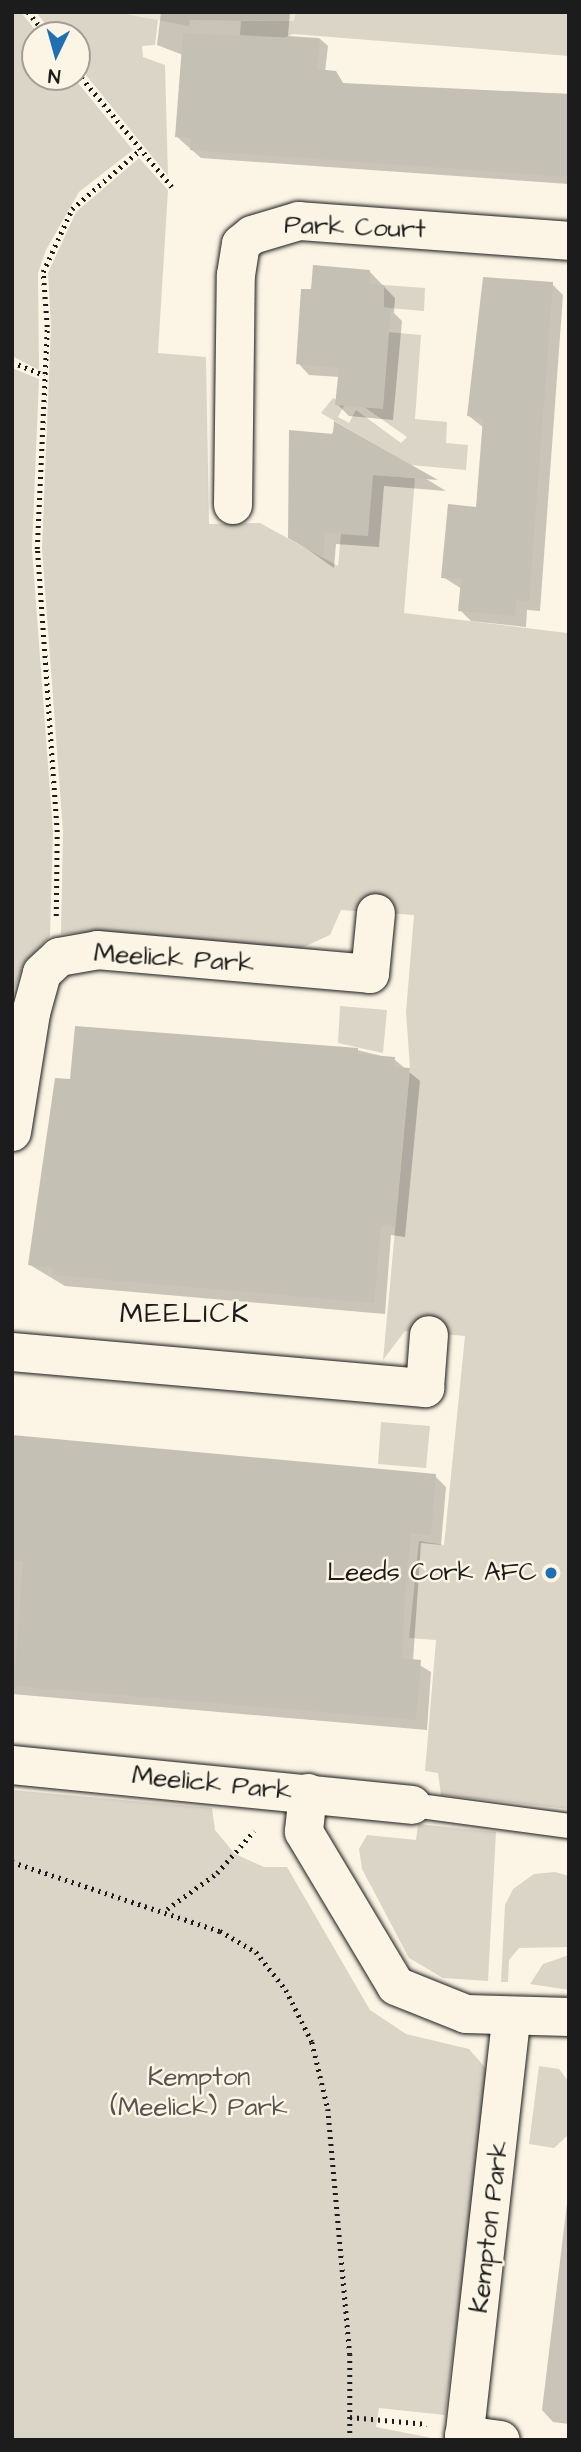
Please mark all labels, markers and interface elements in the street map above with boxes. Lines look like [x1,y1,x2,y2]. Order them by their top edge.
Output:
north arrow [21,21,91,91]
text: N [47,61,61,89]
street label: Park Court [284,210,426,246]
street label: Meelick Park [93,938,255,980]
district label: MEELICK [121,1297,249,1331]
place label: Leeds Cork AFC [327,1557,537,1589]
marker: Leeds Cork AFC [543,1565,559,1581]
street label: Meelick Park [130,1760,294,1808]
park label: Kempton (Meelick) Park [110,2062,288,2124]
street label: Kempton Park [464,2139,516,2315]

